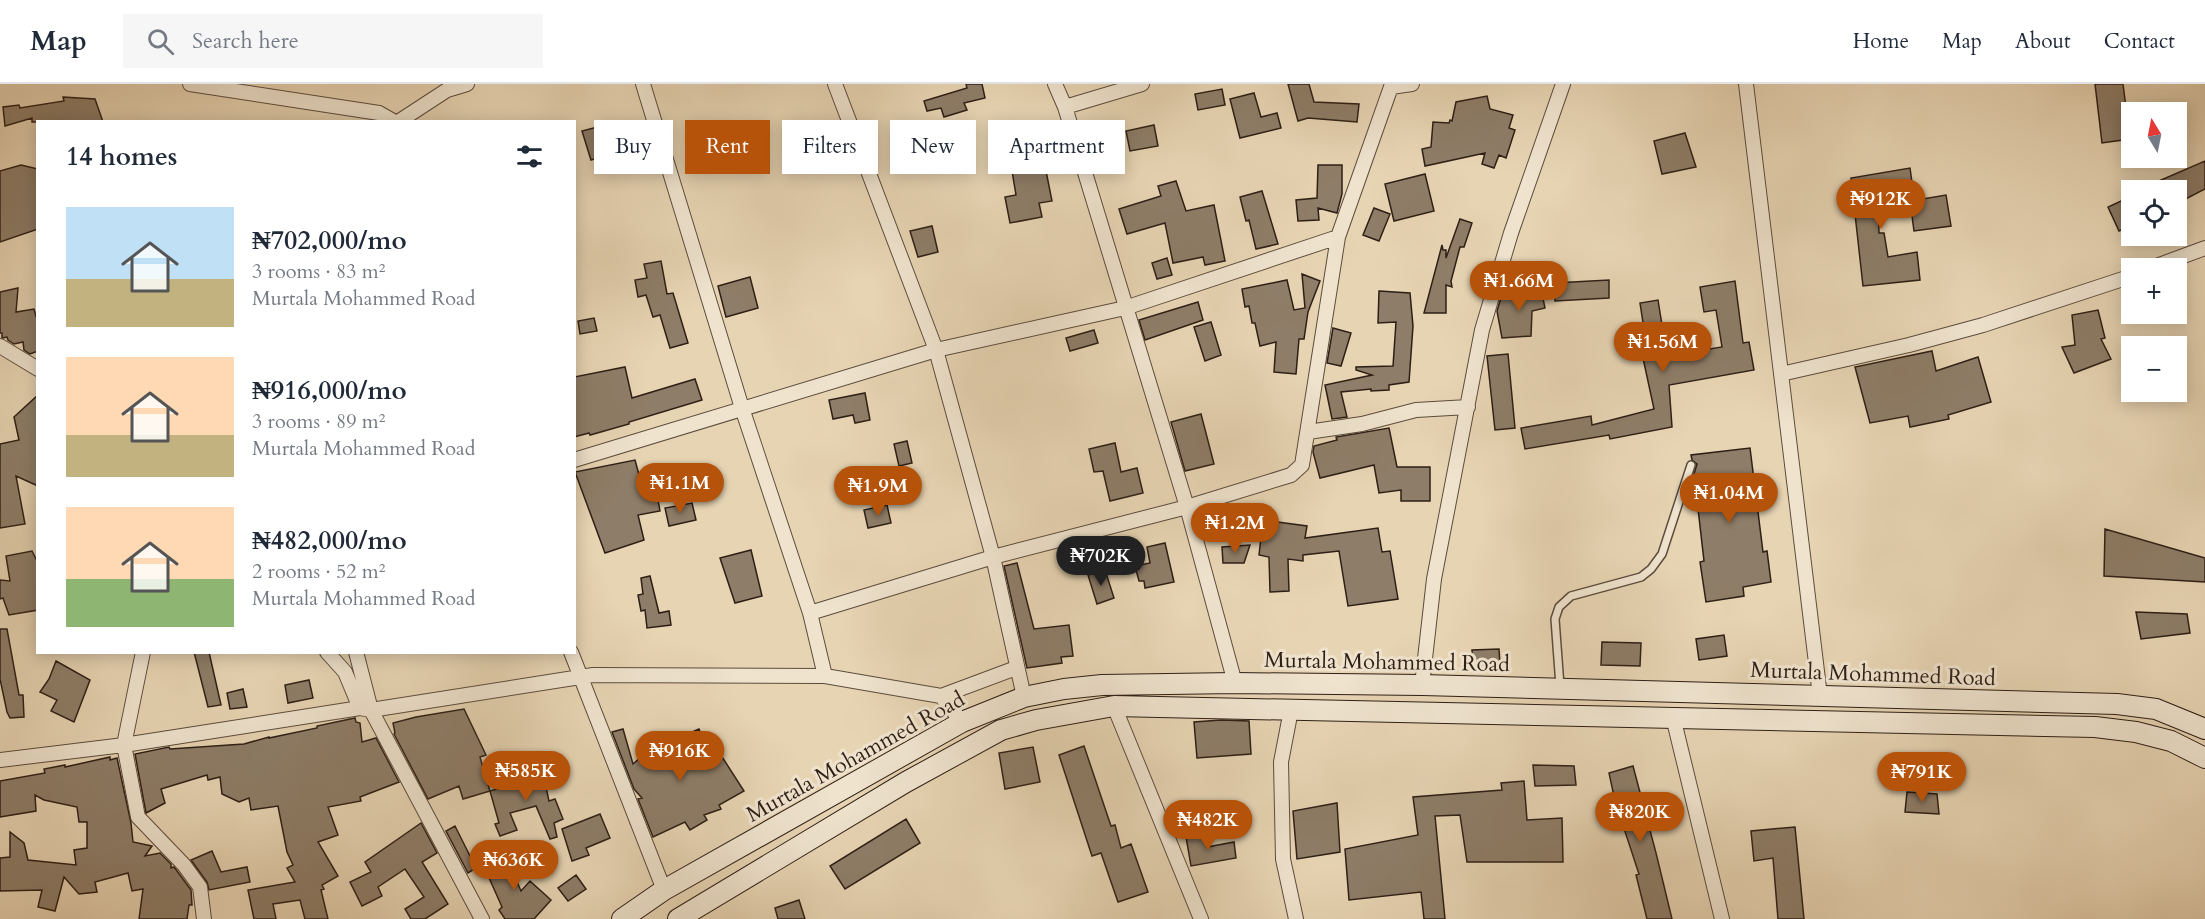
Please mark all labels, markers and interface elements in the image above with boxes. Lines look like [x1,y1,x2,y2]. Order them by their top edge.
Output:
search box [123,14,543,68]
text: Map [30,22,87,60]
icon: search [144,25,177,58]
text: Search here [192,26,299,56]
text: Home [1853,27,1909,56]
text: Map [1942,27,1982,56]
text: About [2015,27,2071,56]
text: Contact [2104,27,2175,56]
north arrow [2121,102,2187,168]
map controls [2121,102,2187,402]
chip: Buy [594,120,673,174]
chip: Rent [685,120,770,174]
chip: Filters [782,120,878,174]
chip: New [890,120,976,174]
chip: Apartment [988,120,1125,174]
text: 14 homes [66,139,177,174]
icon: filters [513,140,546,173]
pin: ₦912K [1839,179,1923,230]
button: locate [2121,180,2187,246]
text: ₦912K [1850,185,1912,212]
text: ₦702,000/mo [252,223,407,258]
icon: home [114,231,186,303]
text: 3 rooms · 83 m² [252,258,385,285]
button: + [2121,258,2187,324]
pin: ₦1.66M [1470,261,1568,312]
text: ₦1.66M [1484,267,1554,294]
text: Murtala Mohammed Road [252,285,475,312]
pin: ₦1.56M [1614,322,1712,373]
text: ₦1.56M [1628,328,1698,355]
button: − [2121,336,2187,402]
text: ₦916,000/mo [252,373,407,408]
icon: home [114,381,186,453]
text: 3 rooms · 89 m² [252,408,385,435]
text: Murtala Mohammed Road [252,435,475,462]
pin: ₦1.1M [638,463,722,514]
pin: ₦1.9M [836,466,920,517]
text: ₦1.1M [650,469,710,496]
text: ₦1.9M [848,472,908,499]
pin: ₦1.04M [1680,473,1778,524]
text: ₦1.04M [1694,479,1764,506]
pin: ₦1.2M [1193,503,1277,554]
text: ₦1.2M [1205,509,1265,536]
text: ₦482,000/mo [252,523,407,558]
icon: home [114,531,186,603]
pin: ₦702K [1059,536,1143,587]
text: ₦702K [1070,542,1132,569]
text: 2 rooms · 52 m² [252,558,385,585]
text: Murtala Mohammed Road [252,585,475,612]
street label: Murtala Mohammed Road [1264,645,1510,679]
street label: Murtala Mohammed Road [1750,655,1997,693]
street label: Murtala Mohammed Road [741,684,970,830]
pin: ₦916K [638,731,722,782]
text: ₦916K [649,737,711,764]
pin: ₦585K [484,751,568,802]
pin: ₦791K [1880,752,1964,803]
text: ₦585K [495,757,557,784]
text: ₦791K [1891,758,1953,785]
pin: ₦820K [1598,792,1682,843]
text: ₦820K [1609,798,1671,825]
pin: ₦482K [1166,800,1250,851]
text: ₦482K [1177,806,1239,833]
pin: ₦636K [472,840,556,891]
text: ₦636K [483,846,545,873]

